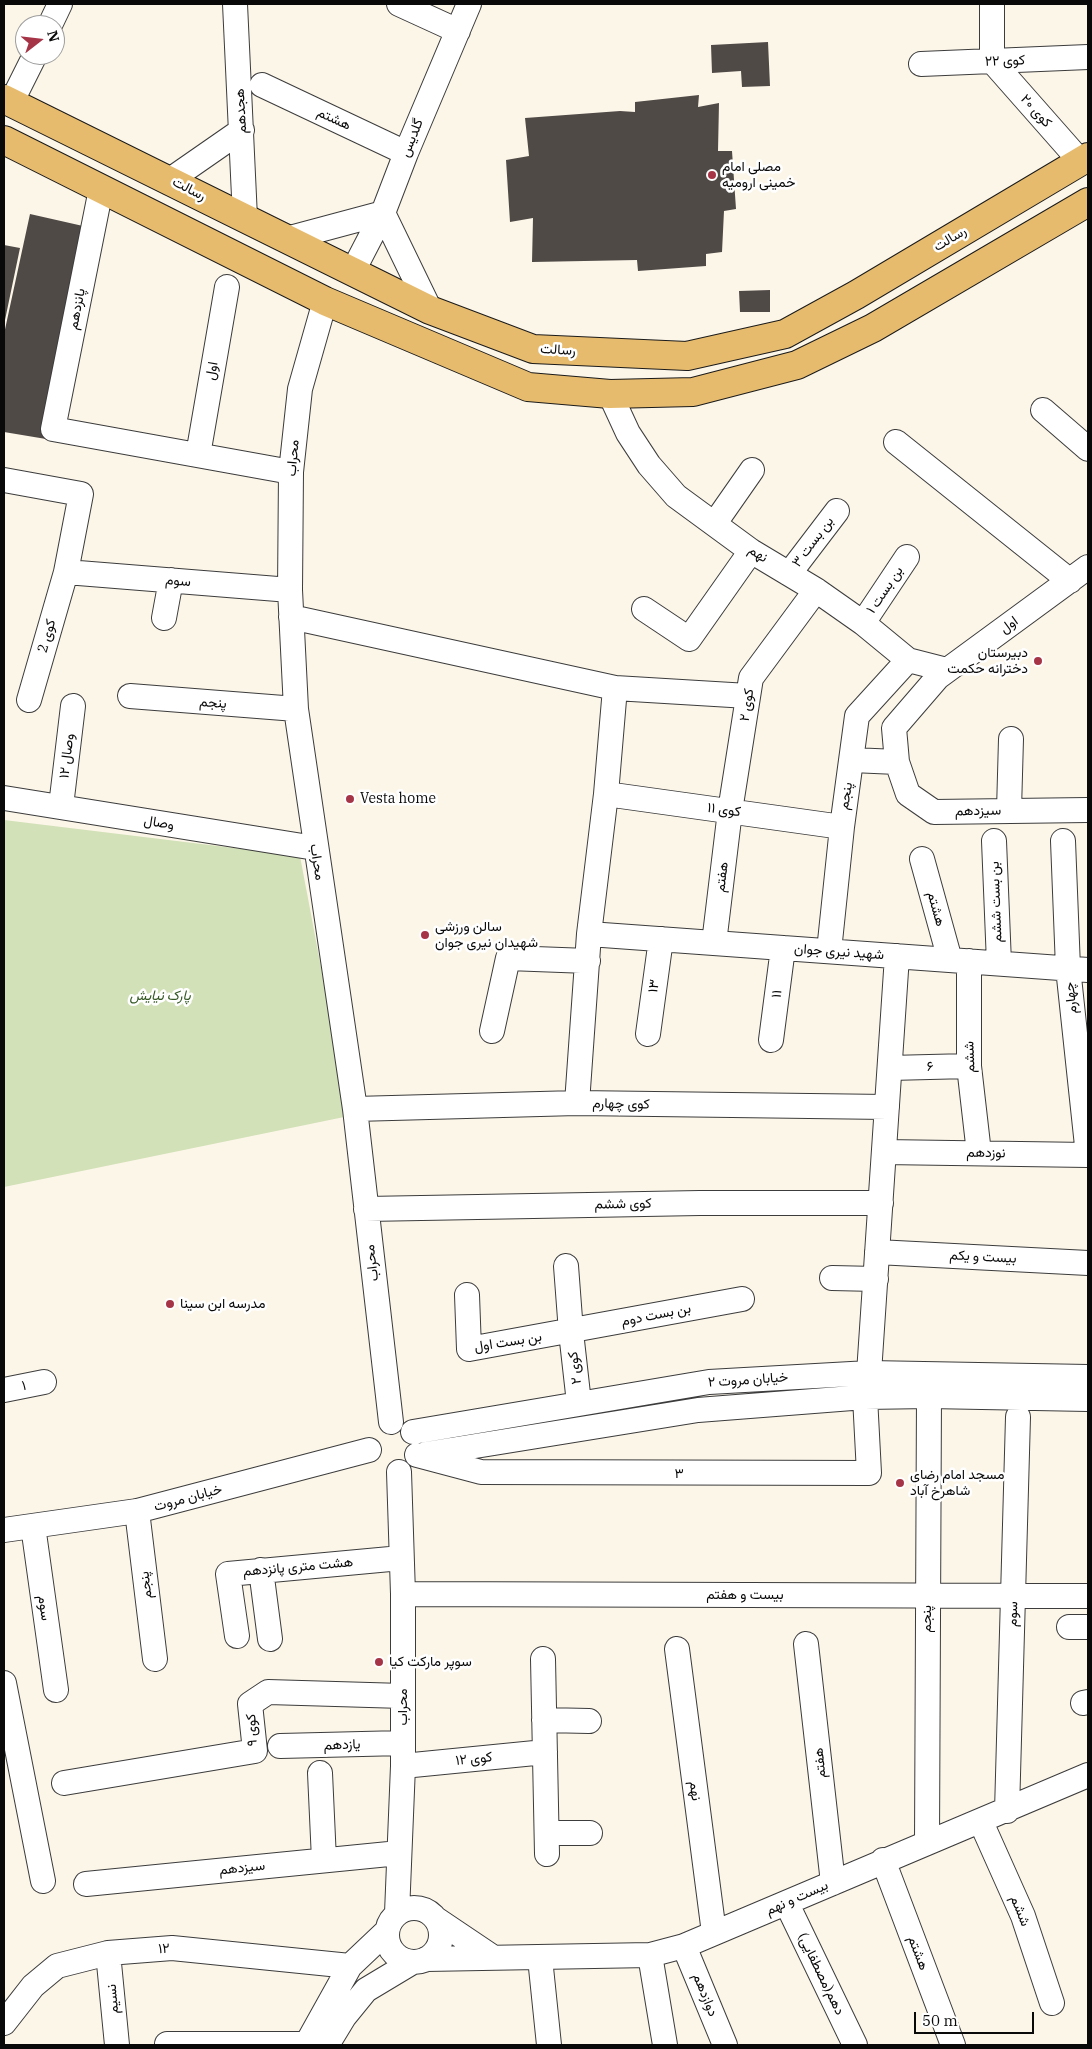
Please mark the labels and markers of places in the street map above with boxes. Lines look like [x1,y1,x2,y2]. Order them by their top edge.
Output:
place label: مصلی امام خمینی ارومیه [722,159,795,192]
marker: مصلی امام خمینی ارومیه [706,169,718,181]
place label: دبیرستان دخترانه حکمت [947,645,1028,678]
marker: دبیرستان دخترانه حکمت [1032,655,1044,667]
place label: Vesta home [360,791,436,807]
marker: Vesta home [344,793,356,805]
place label: سالن ورزشی شهیدان نیری جوان [435,919,538,952]
marker: سالن ورزشی شهیدان نیری جوان [419,929,431,941]
place label: مدرسه ابن سینا [180,1296,265,1312]
marker: مدرسه ابن سینا [164,1298,176,1310]
place label: مسجد امام رضای شاهرخ آباد [910,1467,1004,1500]
marker: مسجد امام رضای شاهرخ آباد [894,1477,906,1489]
place label: سوپر مارکت کیا [389,1654,472,1670]
marker: سوپر مارکت کیا [373,1656,385,1668]

